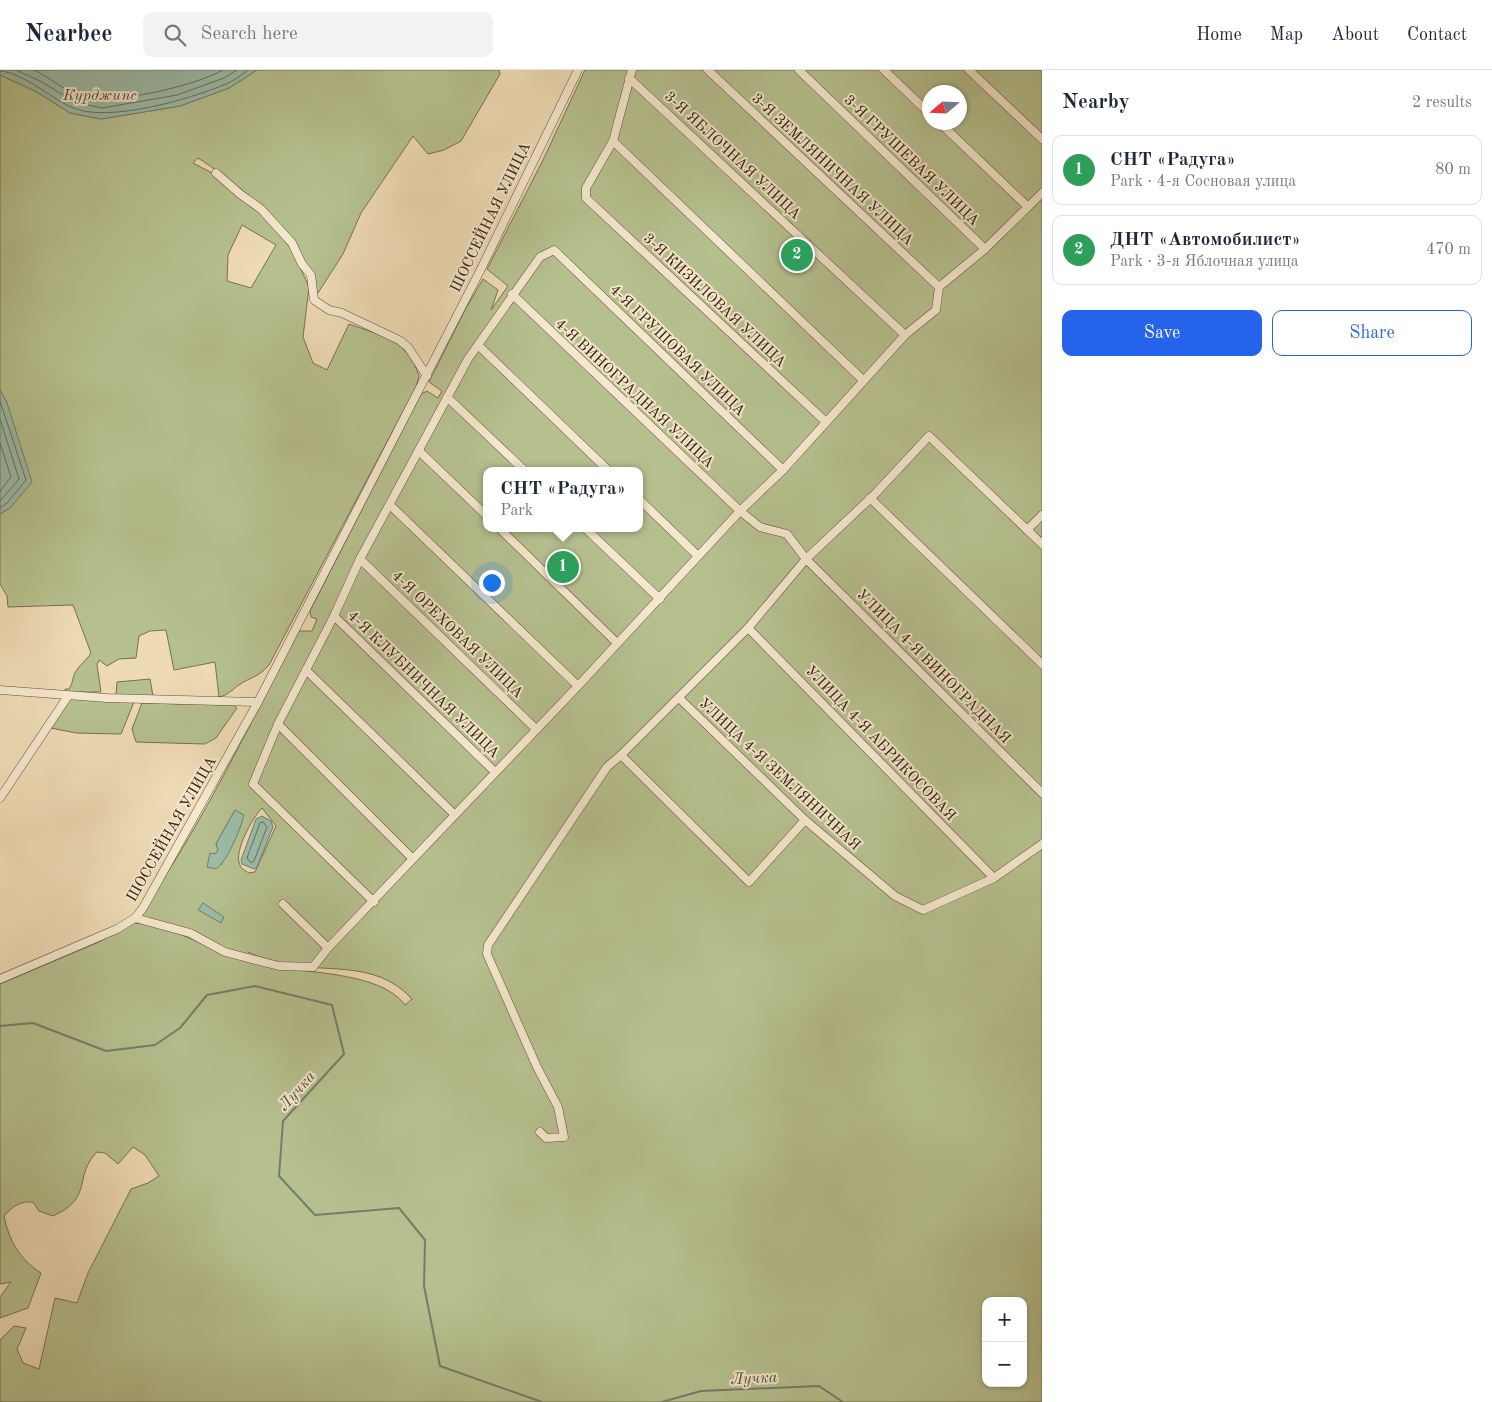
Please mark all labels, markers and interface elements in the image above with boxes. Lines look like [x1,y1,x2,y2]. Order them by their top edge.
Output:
search box [143,12,493,57]
icon: search [161,21,189,49]
text: Nearbee [25,23,113,47]
text: Search here [201,25,298,44]
text: Home [1196,26,1242,44]
text: Map [1270,26,1303,44]
text: About [1331,26,1379,44]
text: Contact [1407,26,1467,44]
north arrow [922,85,967,130]
water label: Курджипс [62,88,137,104]
street label: 3-Я ЯБЛОЧНАЯ УЛИЦА [661,89,803,223]
street label: 3-Я ЗЕМЛЯНИЧНАЯ УЛИЦА [748,91,916,249]
text: Nearby [1062,92,1130,113]
street label: 3-Я ГРУШЕВАЯ УЛИЦА [841,93,982,230]
text: 2 results [1412,95,1472,111]
street label: ШОССЕЙНАЯ УЛИЦА [445,138,534,295]
text: СНТ «Радуга» [1110,151,1236,170]
text: 1 [1074,162,1084,178]
text: 80 m [1435,162,1471,178]
text: Park · 4-я Сосновая улица [1110,174,1296,190]
street label: 3-Я КИЗИЛОВАЯ УЛИЦА [640,231,789,371]
text: ДНТ «Автомобилист» [1110,231,1301,250]
pin: 2 [781,236,813,274]
text: 2 [1074,242,1084,258]
text: 470 m [1426,242,1471,258]
text: Park · 3-я Яблочная улица [1110,254,1299,270]
street label: 4-Я ГРУШОВАЯ УЛИЦА [606,283,748,420]
button: Save [1062,310,1262,356]
button: Share [1272,310,1472,356]
street label: 4-Я ВИНОГРАДНАЯ УЛИЦА [552,317,717,472]
popup [483,467,643,532]
text: СНТ «Радуга» [500,480,626,499]
text: Park [500,503,533,519]
pin: 1 [547,548,579,586]
street label: 4-Я ОРЕХОВАЯ УЛИЦА [389,569,526,702]
your location [479,570,505,596]
street label: УЛИЦА 4-Я ВИНОГРАДНАЯ [853,587,1013,747]
street label: 4-Я КЛУБНИЧНАЯ УЛИЦА [344,609,502,762]
street label: УЛИЦА 4-Я АБРИКОСОВАЯ [802,664,958,824]
street label: УЛИЦА 4-Я ЗЕМЛЯНИЧНАЯ [695,696,863,854]
street label: ШОССЕЙНАЯ УЛИЦА [121,752,220,905]
water label: Лучка [276,1068,319,1114]
map controls [982,1297,1027,1387]
button: + [982,1297,1027,1342]
button: − [982,1342,1027,1387]
water label: Лучка [730,1370,778,1388]

